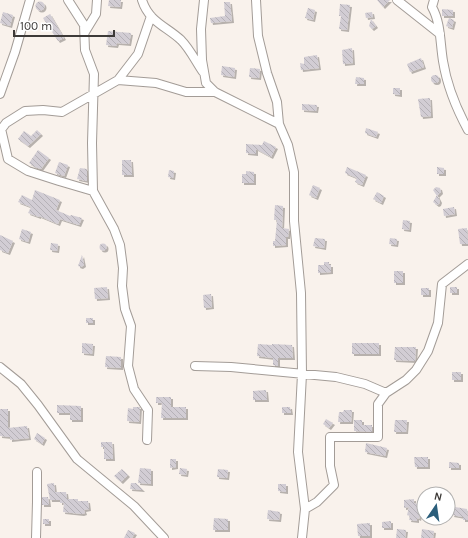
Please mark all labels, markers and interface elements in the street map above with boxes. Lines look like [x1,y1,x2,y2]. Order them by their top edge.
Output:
scale bar [14,12,114,38]
text: 100 m [20,19,52,33]
north arrow [416,486,456,526]
text: N [433,490,443,504]

